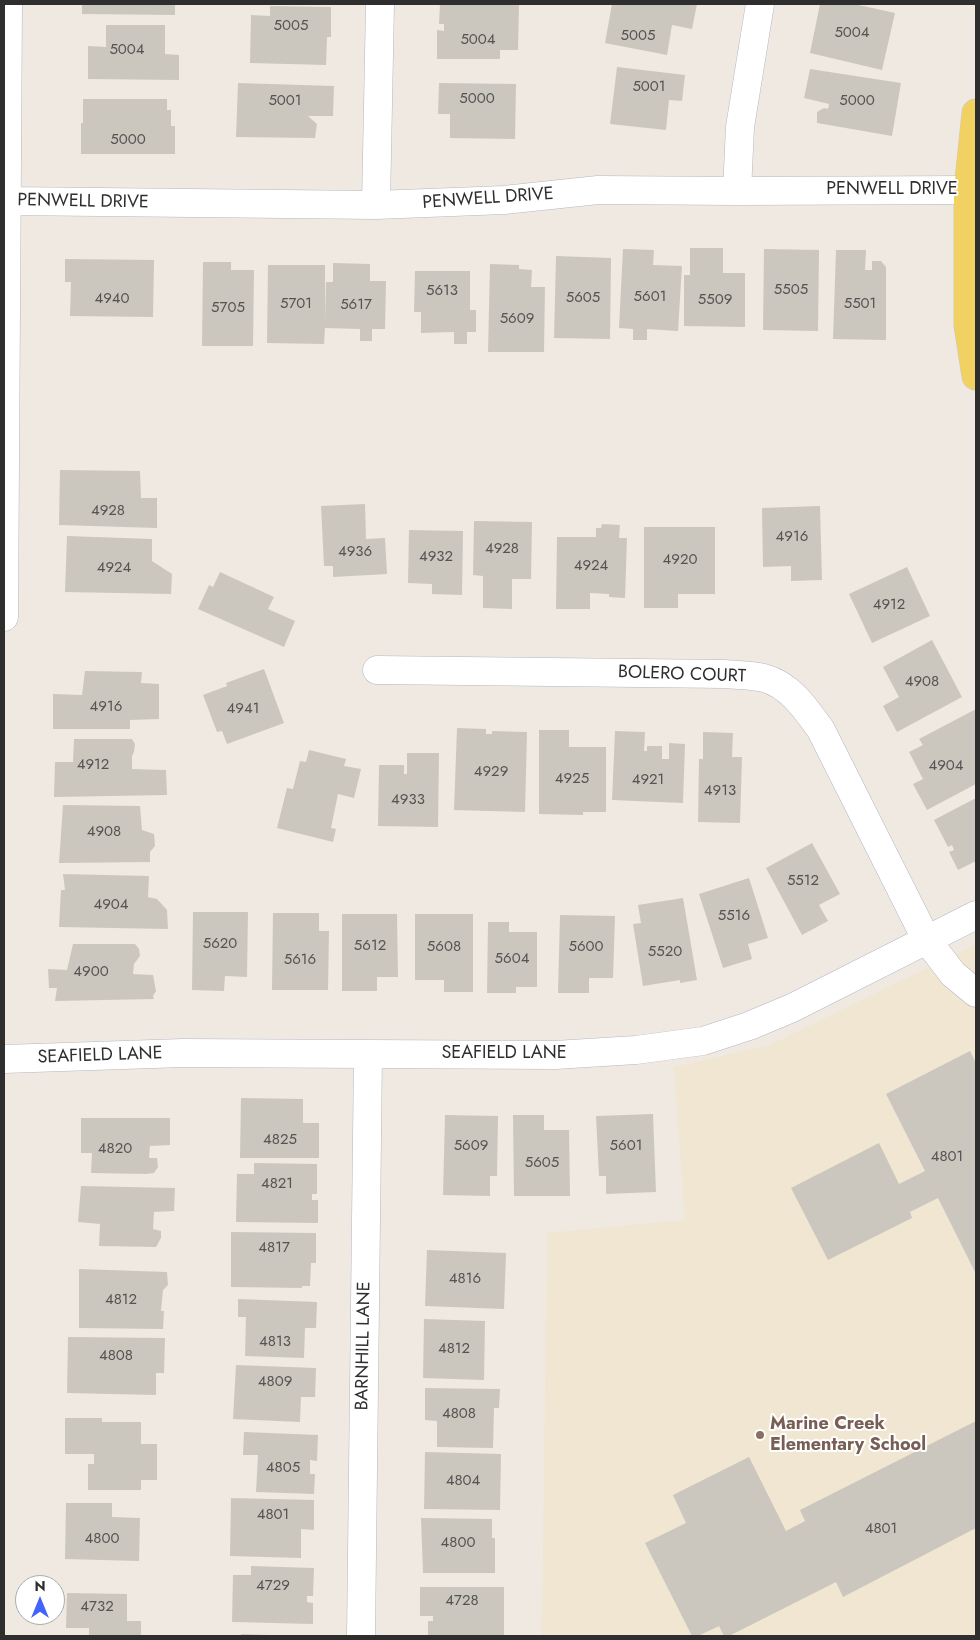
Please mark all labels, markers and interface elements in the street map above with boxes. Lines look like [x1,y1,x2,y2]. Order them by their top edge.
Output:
house number: 5005 [274,17,308,35]
house number: 5004 [834,24,870,42]
house number: 5005 [621,27,655,45]
house number: 5004 [460,31,496,49]
house number: 5004 [109,41,145,59]
house number: 5001 [632,78,666,96]
house number: 5000 [459,90,495,108]
house number: 5001 [268,92,302,110]
house number: 5000 [839,92,875,110]
house number: 5000 [110,131,146,149]
street label: PENWELL DRIVE [826,179,958,201]
street label: PENWELL DRIVE [422,184,554,214]
street label: PENWELL DRIVE [17,190,149,214]
house number: 5505 [774,281,808,299]
house number: 5613 [426,282,458,300]
house number: 5601 [634,288,666,306]
house number: 5605 [566,289,600,307]
house number: 4940 [94,290,130,308]
house number: 5509 [698,291,732,309]
house number: 5701 [280,295,312,313]
house number: 5501 [844,295,876,313]
house number: 5617 [340,296,372,314]
house number: 5705 [211,299,245,317]
house number: 5609 [500,310,534,328]
house number: 4928 [91,502,125,520]
house number: 4916 [776,528,808,546]
house number: 4928 [485,540,519,558]
house number: 4936 [338,543,372,561]
house number: 4932 [419,548,453,566]
house number: 4920 [663,551,697,569]
house number: 4924 [574,557,608,575]
house number: 4924 [97,559,131,577]
house number: 4912 [873,596,905,614]
street label: BOLERO COURT [618,662,746,688]
house number: 4908 [905,673,939,691]
house number: 4916 [90,698,122,716]
house number: 4941 [227,700,259,718]
house number: 4912 [77,756,109,774]
house number: 4904 [928,757,964,775]
house number: 4929 [474,763,508,781]
house number: 4925 [555,770,589,788]
house number: 4921 [632,771,664,789]
house number: 4913 [704,782,736,800]
house number: 4933 [391,791,425,809]
house number: 4908 [87,823,121,841]
house number: 5512 [787,872,819,890]
house number: 4904 [93,896,129,914]
house number: 5516 [718,907,750,925]
house number: 5620 [203,935,237,953]
house number: 5612 [354,937,386,955]
house number: 5608 [427,938,461,956]
house number: 5600 [568,938,604,956]
house number: 5520 [648,943,682,961]
house number: 5604 [495,950,529,968]
house number: 5616 [284,951,316,969]
house number: 4900 [73,963,109,981]
street label: SEAFIELD LANE [37,1043,163,1069]
street label: SEAFIELD LANE [441,1043,567,1065]
house number: 4825 [263,1131,297,1149]
house number: 5609 [454,1137,488,1155]
house number: 5601 [610,1137,642,1155]
house number: 4820 [98,1140,132,1158]
house number: 4801 [931,1148,963,1166]
house number: 5605 [525,1154,559,1172]
house number: 4821 [261,1175,293,1193]
house number: 4817 [258,1239,290,1257]
house number: 4816 [449,1270,481,1288]
street label: BARNHILL LANE [352,1281,376,1411]
house number: 4812 [105,1291,137,1309]
house number: 4813 [259,1333,291,1351]
house number: 4812 [438,1340,470,1358]
house number: 4808 [99,1347,133,1365]
house number: 4809 [258,1373,292,1391]
house number: 4808 [442,1405,476,1423]
place label: Marine Creek Elementary School [770,1414,926,1456]
marker: Marine Creek Elementary School [754,1429,766,1441]
house number: 4805 [266,1459,300,1477]
house number: 4804 [446,1472,480,1490]
house number: 4801 [257,1506,289,1524]
house number: 4801 [865,1520,897,1538]
house number: 4800 [85,1530,119,1548]
house number: 4800 [441,1534,475,1552]
north arrow [15,1575,65,1625]
text: N [34,1576,46,1596]
house number: 4729 [256,1577,290,1595]
house number: 4728 [445,1592,479,1610]
house number: 4732 [80,1598,114,1616]

